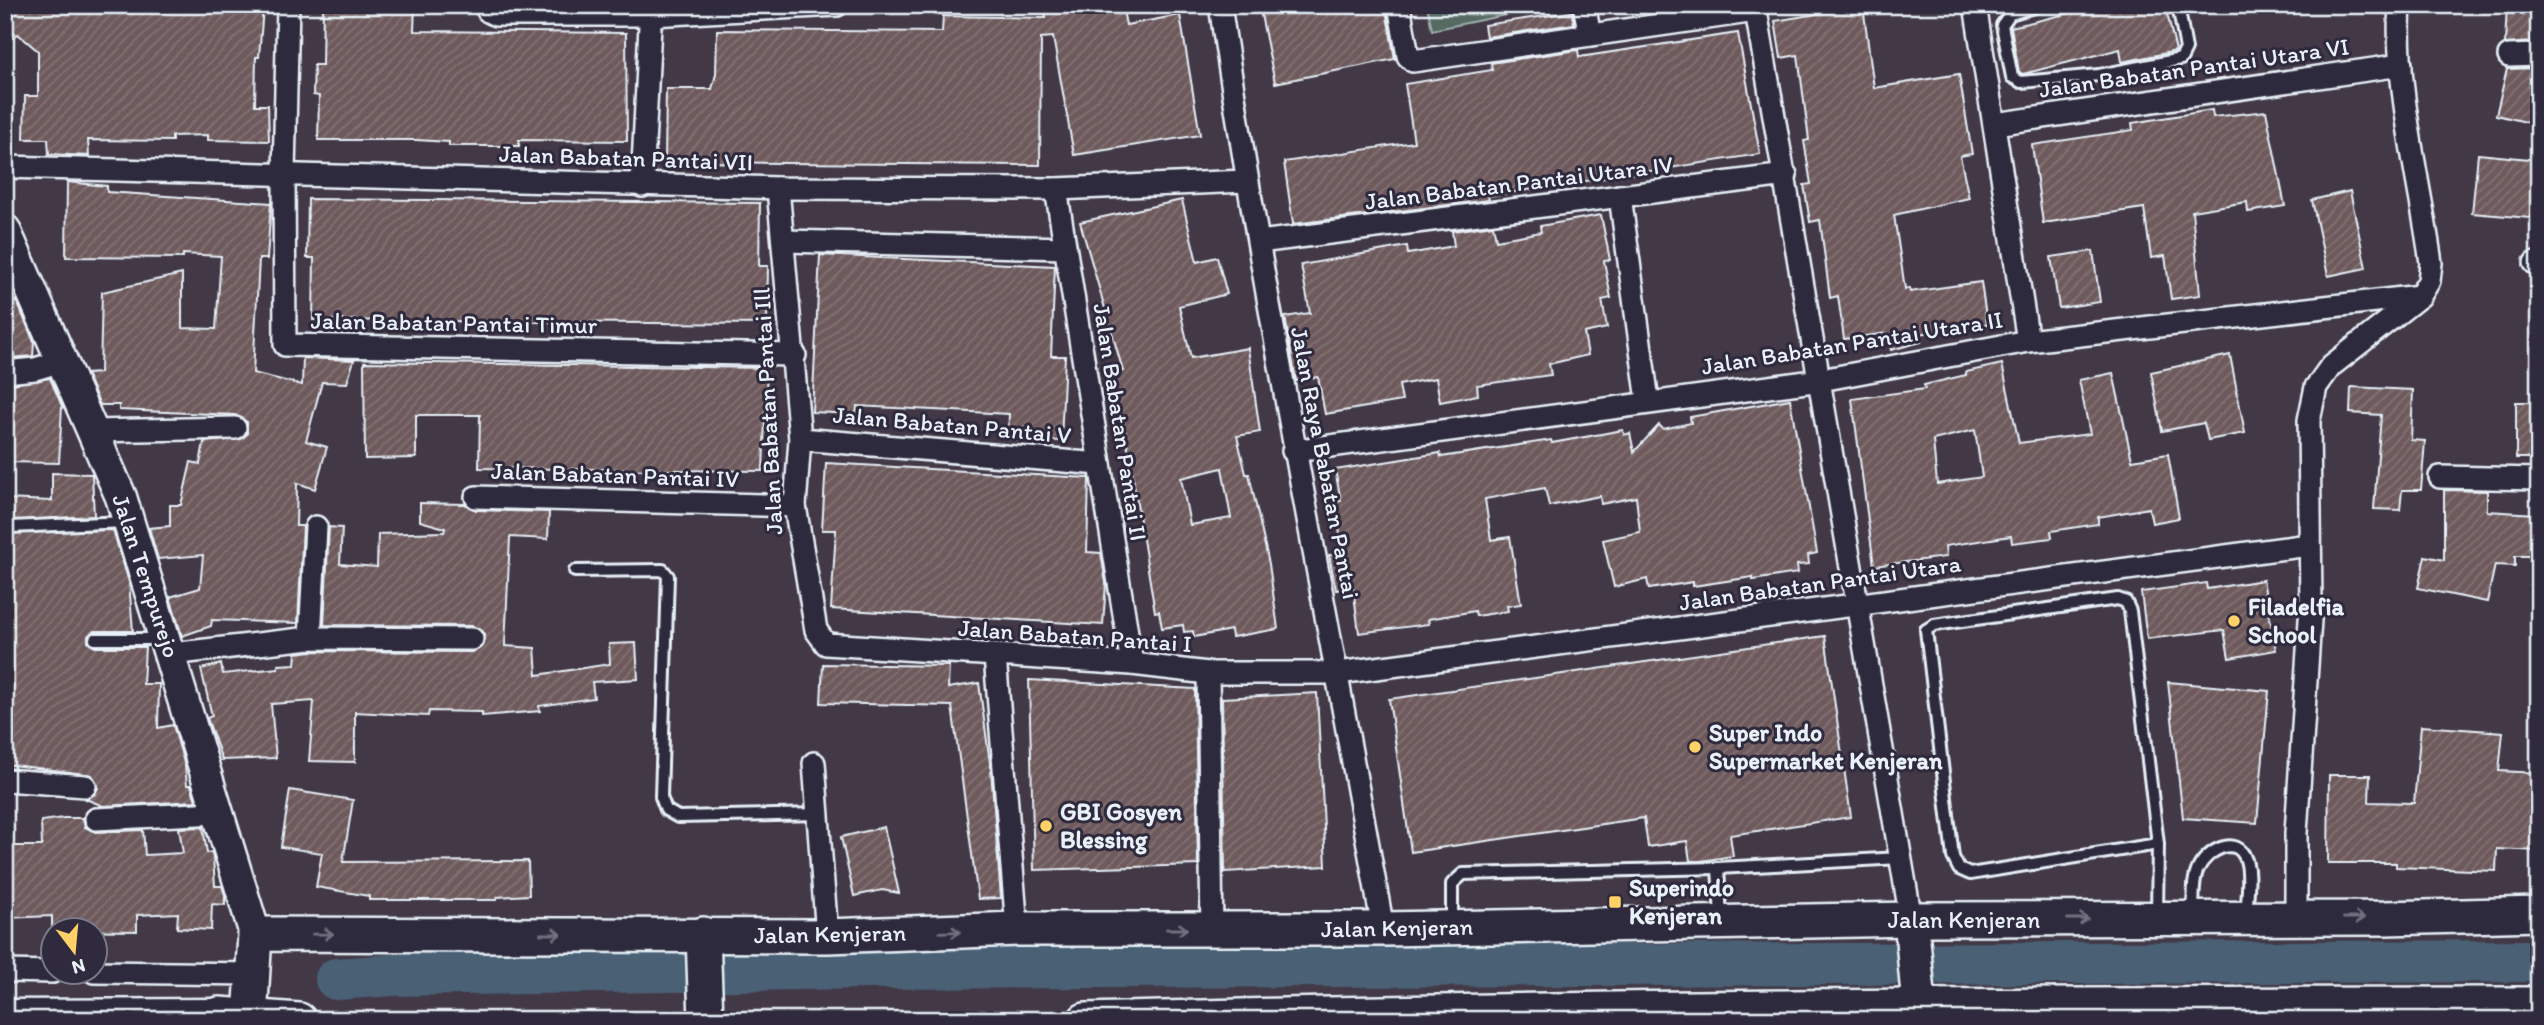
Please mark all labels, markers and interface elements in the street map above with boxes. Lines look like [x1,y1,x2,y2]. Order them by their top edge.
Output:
street label: Jalan Babatan Pantai Utara VI [2037,31,2351,104]
street label: Jalan Babatan Pantai VII [498,139,754,176]
street label: Jalan Babatan Pantai Utara IV [1363,149,1675,216]
street label: Jalan Babatan Pantai Ill [747,287,788,535]
street label: Jalan Babatan Pantai II [1087,301,1154,543]
street label: Jalan Babatan Pantai Utara II [1699,304,2005,381]
street label: Jalan Babatan Pantai Timur [310,306,598,340]
street label: Jalan Raya Babatan Pantai [1285,324,1366,601]
street label: Jalan Babatan Pantai V [832,400,1072,449]
street label: Jalan Babatan Pantai IV [491,456,739,493]
street label: Jalan Tempurejo [106,490,187,661]
street label: Jalan Babatan Pantai Utara [1677,548,1963,617]
place label: Filadelfia School [2248,592,2344,649]
street label: Jalan Babatan Pantai I [957,613,1193,658]
marker: Filadelfia School [2226,613,2242,629]
place label: Super Indo Supermarket Kenjeran [1709,718,1943,776]
marker: Super Indo Supermarket Kenjeran [1687,739,1703,755]
place label: GBI Gosyen Blessing [1060,797,1182,855]
marker: GBI Gosyen Blessing [1038,818,1054,834]
place label: Superindo Kenjeran [1629,873,1734,931]
marker: Superindo Kenjeran [1607,894,1623,910]
street label: Jalan Kenjeran [1888,905,2041,934]
one-way arrow [2342,911,2365,925]
street label: Jalan Kenjeran [1320,912,1474,943]
one-way arrow [2066,913,2089,926]
north arrow [38,916,108,986]
street label: Jalan Kenjeran [753,918,907,949]
one-way arrow [1166,922,1189,936]
one-way arrow [938,925,961,938]
one-way arrow [539,927,562,941]
one-way arrow [312,928,335,941]
text: N [69,954,88,980]

